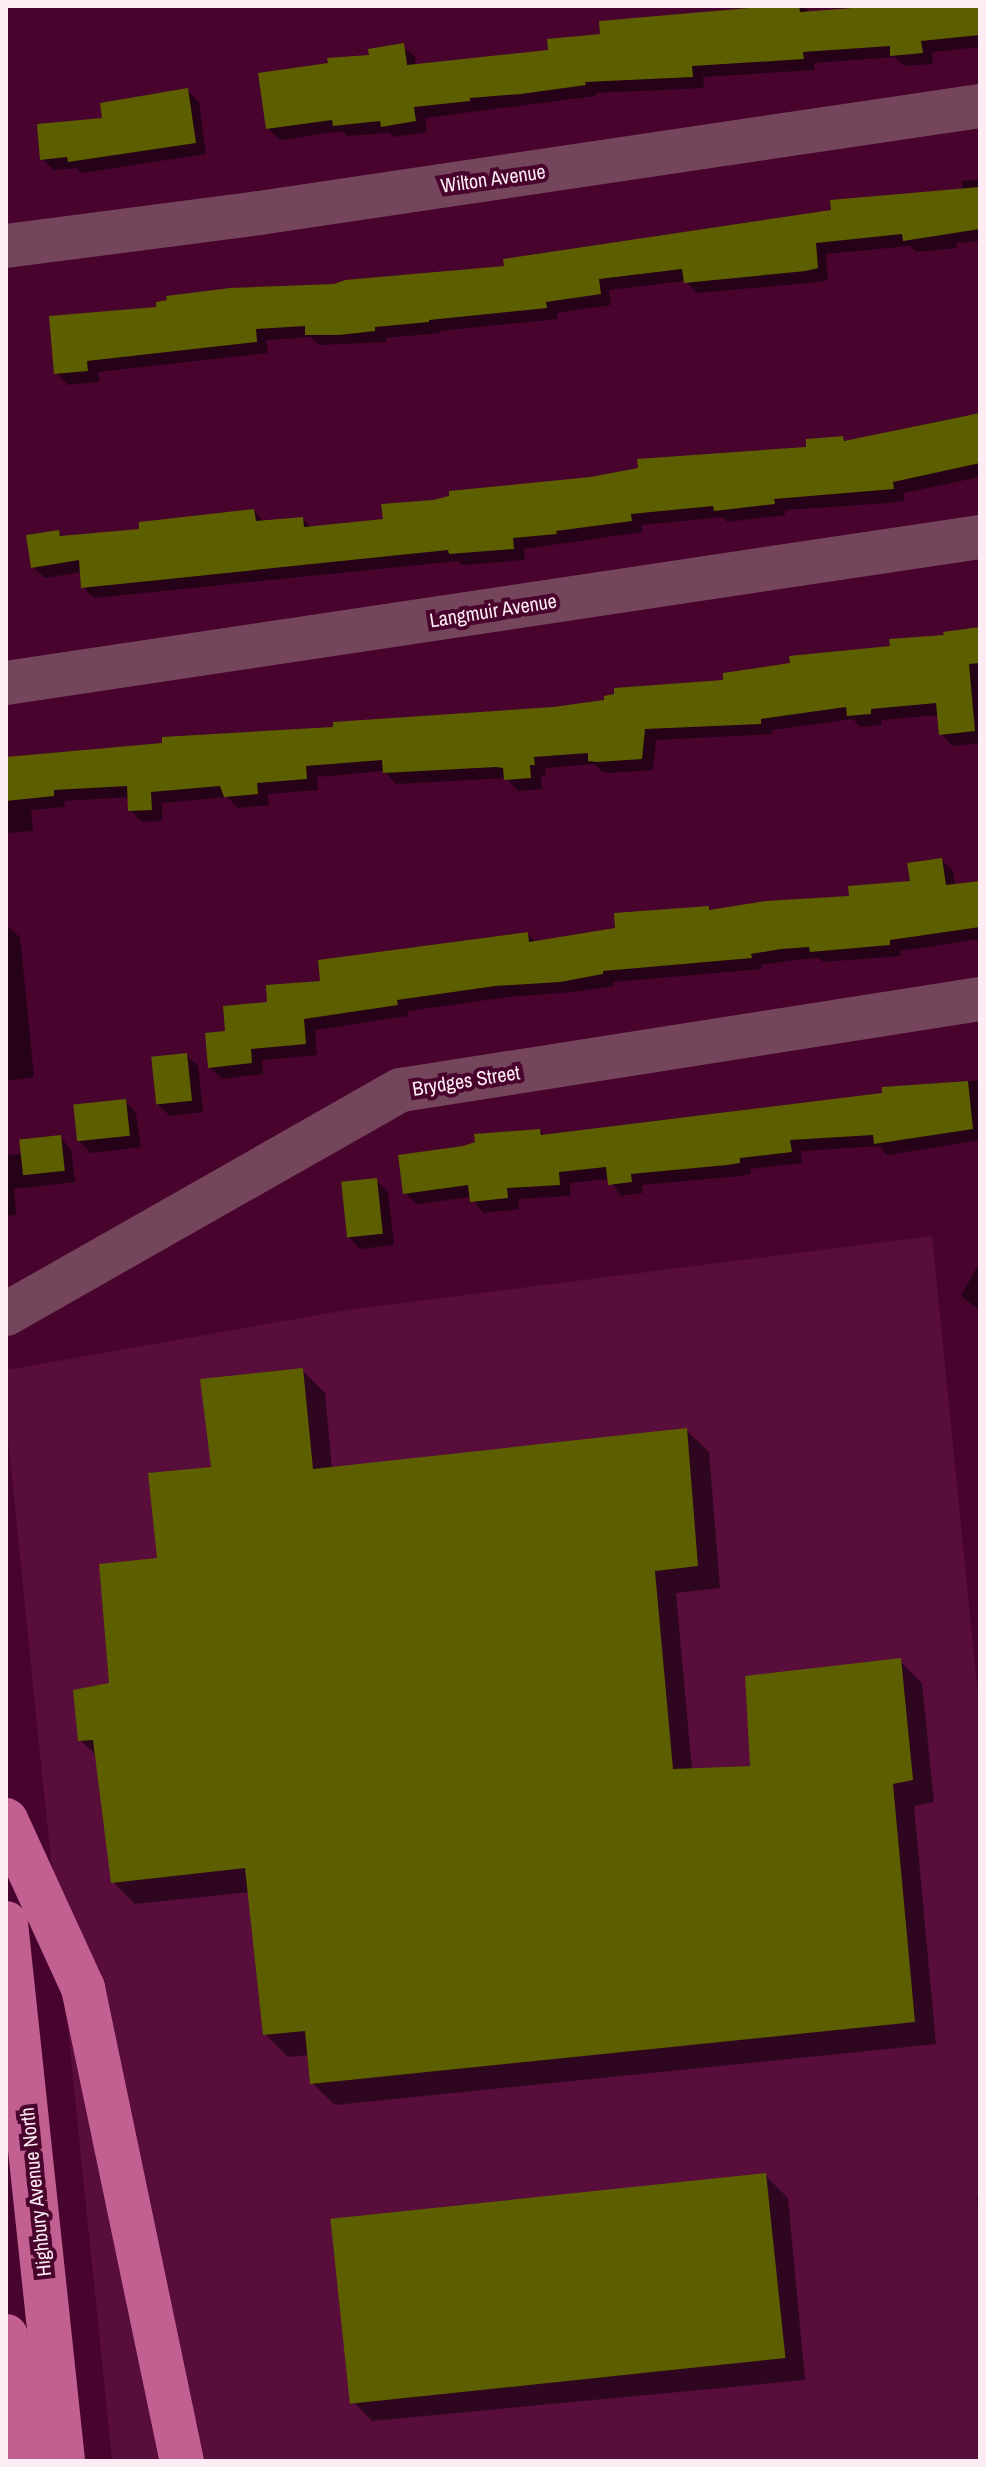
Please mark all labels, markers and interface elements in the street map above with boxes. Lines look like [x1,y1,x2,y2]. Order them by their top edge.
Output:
street label: Wilton Avenue [439,159,547,197]
street label: Langmuir Avenue [427,588,559,632]
street label: Brydges Street [411,1060,521,1100]
street label: Highbury Avenue North [14,2106,56,2278]

